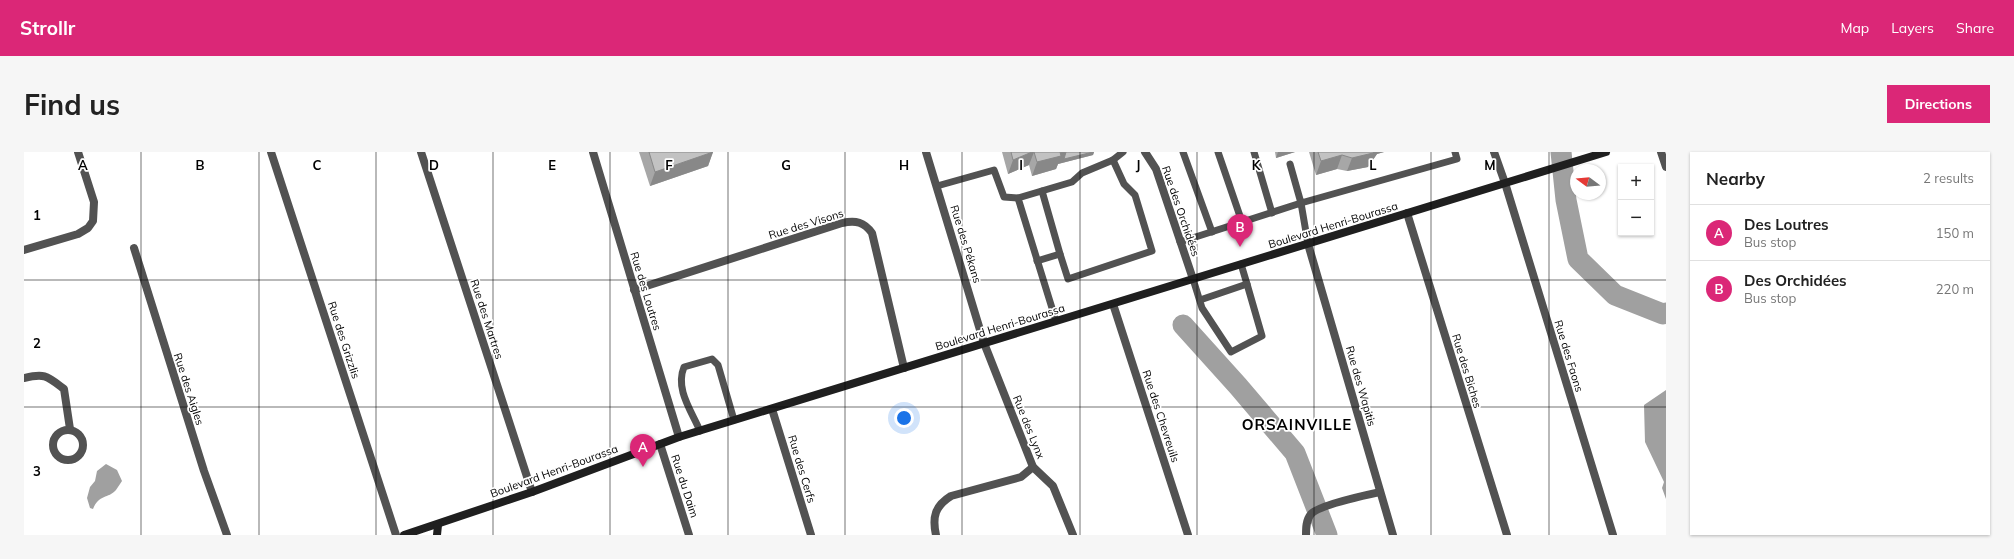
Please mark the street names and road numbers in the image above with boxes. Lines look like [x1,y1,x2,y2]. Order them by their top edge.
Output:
street label: Rue des Orchidées [1159,164,1203,258]
street label: Boulevard Henri-Bourassa [1267,199,1399,251]
street label: Rue des Pékans [948,203,984,285]
street label: Rue des Visons [767,206,845,242]
street label: Rue des Loutres [627,250,665,332]
street label: Rue des Martres [467,277,507,361]
street label: Rue des Grizzlis [325,300,363,380]
street label: Boulevard Henri-Bourassa [934,301,1066,353]
street label: Rue des Faons [1551,318,1587,394]
street label: Rue des Biches [1449,332,1485,410]
street label: Rue des Wapitis [1343,344,1379,428]
street label: Rue des Aigles [171,351,207,427]
street label: Rue des Chevreuils [1139,368,1183,464]
street label: Rue des Lynx [1010,393,1048,461]
street label: Rue des Cerfs [785,433,819,505]
street label: Boulevard Henri-Bourassa [488,441,620,501]
street label: Rue du Daim [668,453,702,519]

